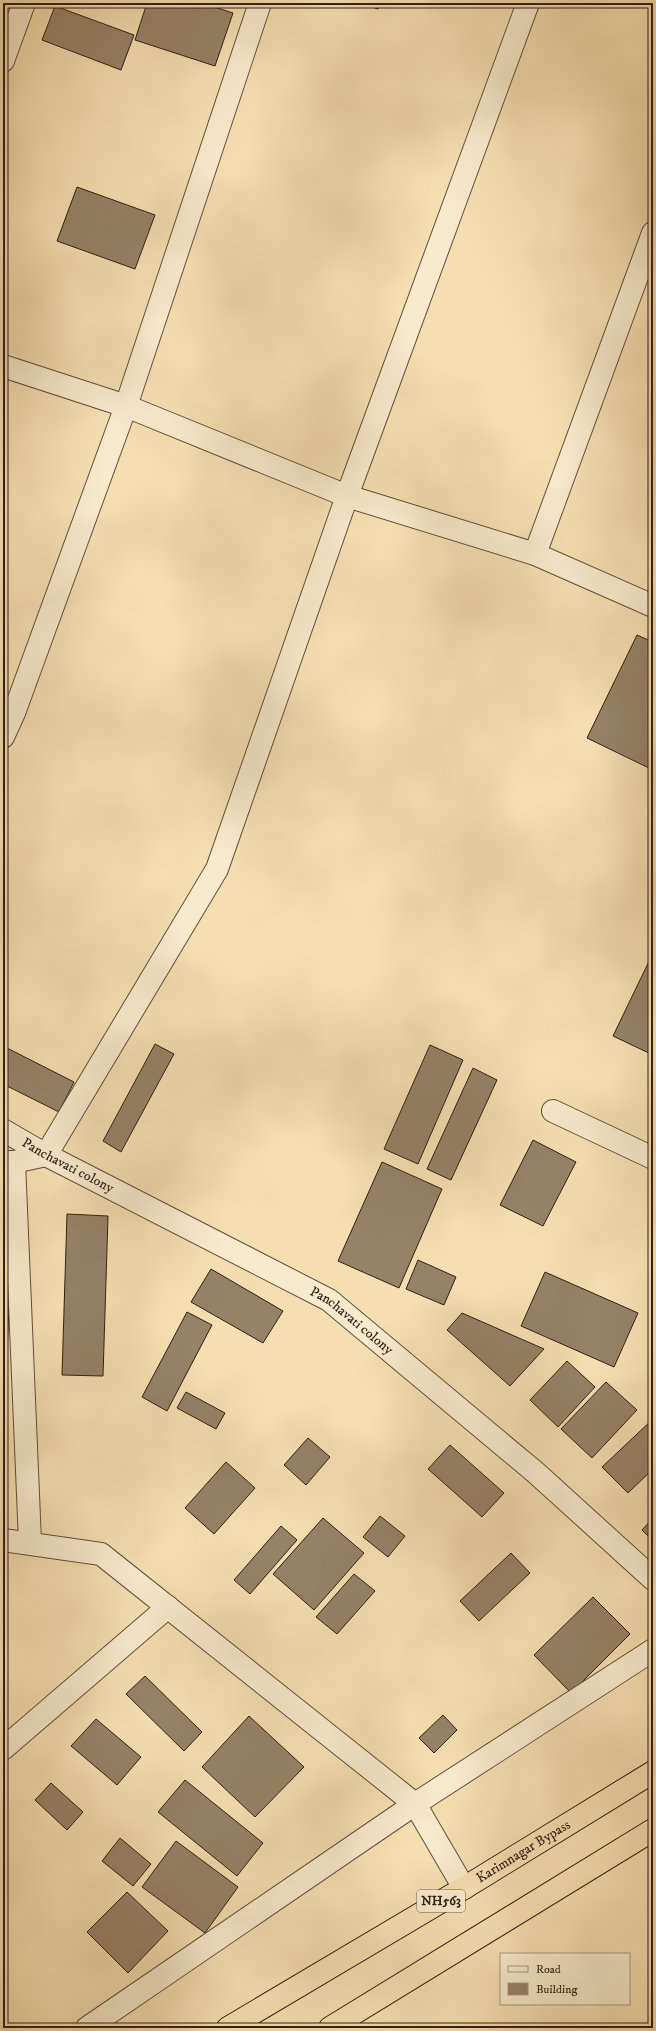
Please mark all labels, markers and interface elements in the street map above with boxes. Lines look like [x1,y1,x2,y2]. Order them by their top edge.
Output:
street label: Panchavati colony [19,1134,117,1197]
street label: Panchavati colony [307,1283,397,1359]
street label: Karimnagar Bypass [473,1816,574,1887]
road number: NH563 [417,1890,465,1912]
legend [500,1953,630,2005]
text: Road [536,1962,561,1977]
text: Building [536,1982,577,1997]

